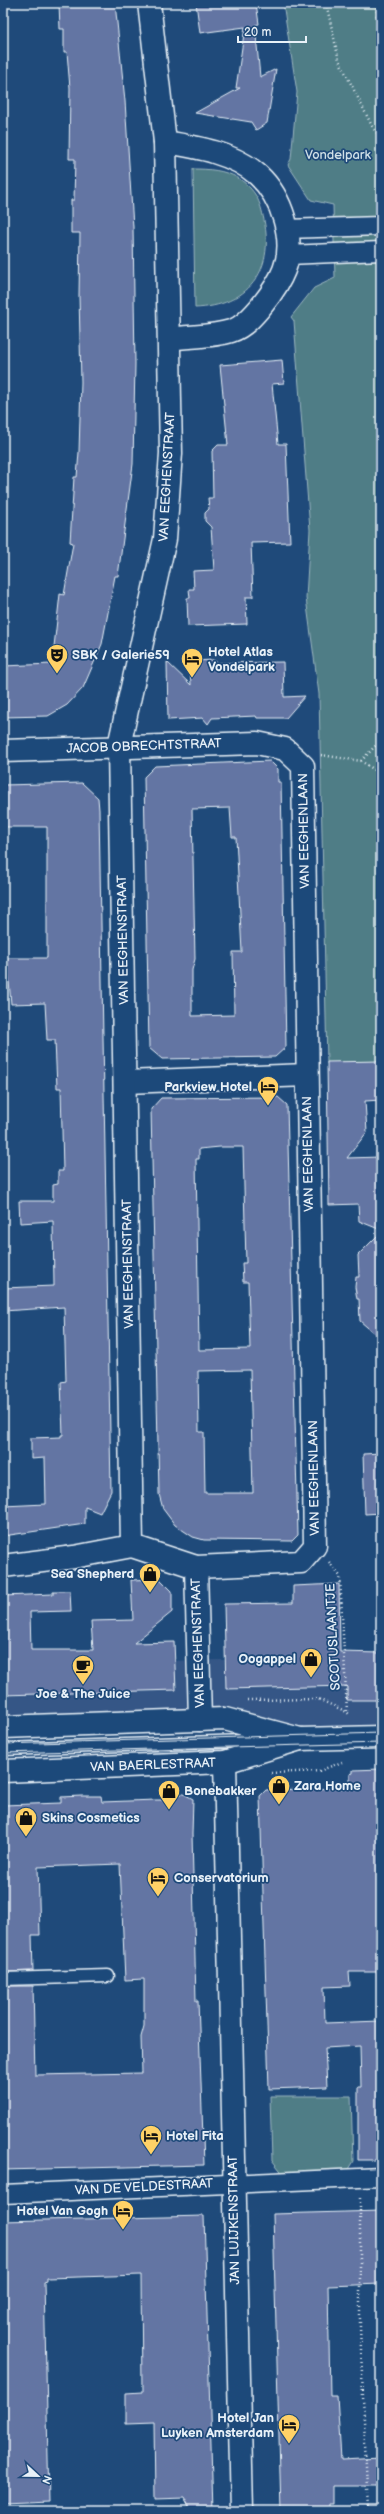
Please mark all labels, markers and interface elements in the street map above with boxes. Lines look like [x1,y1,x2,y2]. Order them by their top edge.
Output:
scale bar [238,18,306,44]
text: 20 m [244,25,271,40]
park label: Vondelpark [305,147,372,163]
street label: VAN EEGHENSTRAAT [156,412,178,542]
theatre icon: SBK / Galerie59 [44,642,70,675]
place label: Hotel Atlas Vondelpark [208,644,275,675]
hotel icon: Hotel Atlas Vondelpark [179,646,205,679]
place label: SBK / Galerie59 [72,647,170,663]
street label: JACOB OBRECHTSTRAAT [66,735,222,757]
street label: VAN EEGHENLAAN [295,773,313,889]
street label: VAN EEGHENSTRAAT [114,875,132,1005]
hotel icon: Parkview Hotel [255,1074,281,1107]
place label: Parkview Hotel [164,1079,252,1095]
street label: VAN EEGHENLAAN [299,1096,317,1212]
street label: VAN EEGHENSTRAAT [119,1199,137,1329]
street label: VAN EEGHENLAAN [305,1420,323,1536]
shop icon: Sea Shepherd [137,1561,163,1594]
place label: Sea Shepherd [51,1566,134,1582]
street label: VAN EEGHENSTRAAT [188,1578,208,1708]
street label: SCOTUSLAANTJE [322,1583,344,1691]
shop icon: Oogappel [298,1646,324,1679]
place label: Oogappel [239,1651,296,1667]
cafe icon: Joe & The Juice [70,1653,96,1686]
place label: Joe & The Juice [36,1686,131,1702]
street label: VAN BAERLESTRAAT [90,1755,216,1775]
shop icon: Zara Home [266,1773,292,1806]
shop icon: Bonebakker [156,1778,182,1811]
place label: Zara Home [294,1778,361,1794]
place label: Bonebakker [184,1783,257,1799]
shop icon: Skins Cosmetics [13,1805,39,1838]
place label: Skins Cosmetics [42,1810,140,1826]
hotel icon: Conservatorium [145,1865,171,1898]
place label: Conservatorium [174,1870,269,1886]
hotel icon: Hotel Fita [138,2123,164,2156]
place label: Hotel Fita [166,2128,224,2144]
street label: JAN LUIJKENSTRAAT [225,2155,243,2285]
street label: VAN DE VELDESTRAAT [74,2175,214,2199]
hotel icon: Hotel Van Gogh [110,2198,136,2231]
place label: Hotel Van Gogh [17,2203,108,2219]
place label: Hotel Jan Luyken Amsterdam [161,2410,274,2441]
hotel icon: Hotel Jan Luyken Amsterdam [276,2412,302,2445]
north arrow [18,2456,58,2496]
text: N [39,2473,54,2486]

